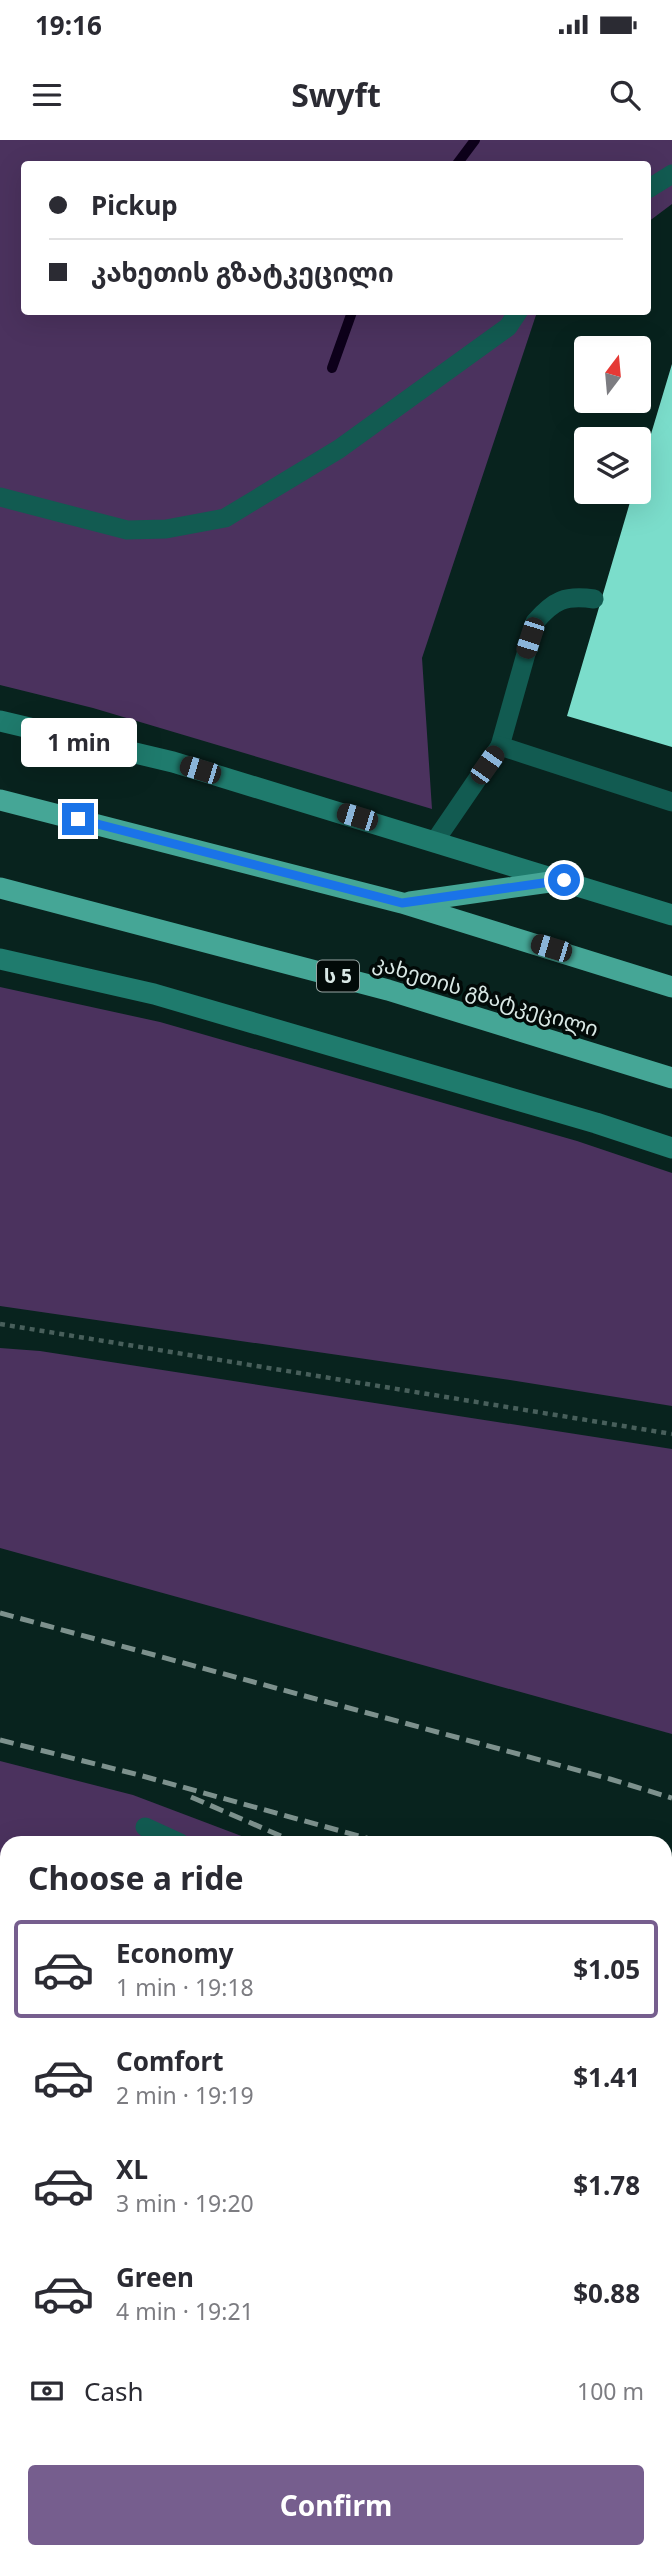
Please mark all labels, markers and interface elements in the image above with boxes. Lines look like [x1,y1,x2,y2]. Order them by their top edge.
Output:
text: 19:16 [35,7,102,43]
text: Swyft [291,73,381,116]
icon: menu [28,76,66,114]
icon: search [606,76,644,114]
text: Pickup [91,187,178,223]
text: კახეთის გზატკეცილი [91,254,394,290]
north arrow [574,336,651,413]
map controls [574,336,651,504]
button: layers [574,427,651,504]
car [514,615,547,661]
callout: 1 min [20,718,136,766]
text: 1 min [47,726,111,758]
car [467,742,508,788]
car [177,754,224,786]
car [334,801,381,833]
route end [62,803,94,835]
route start [548,864,580,896]
car [528,932,575,964]
street label: კახეთის გზატკეცილი [370,947,602,1043]
road number: ს 5 [317,960,359,992]
text: Choose a ride [28,1856,244,1899]
text: Economy [116,1935,234,1971]
icon: car [32,1938,95,2001]
text: $1.05 [573,1951,640,1987]
text: 1 min · 19:18 [116,1971,254,2003]
text: Comfort [116,2043,224,2079]
icon: car [32,2046,95,2109]
text: $1.41 [573,2059,640,2095]
text: 2 min · 19:19 [116,2079,254,2111]
text: XL [116,2151,148,2187]
icon: car [32,2154,95,2217]
text: $1.78 [573,2167,640,2203]
text: 3 min · 19:20 [116,2187,254,2219]
text: Green [116,2259,194,2295]
icon: car [32,2262,95,2325]
text: $0.88 [573,2275,640,2311]
text: 4 min · 19:21 [116,2295,254,2327]
icon: cash [28,2372,66,2410]
text: Cash [84,2373,144,2409]
text: 100 m [577,2375,644,2407]
button: Confirm [28,2465,644,2545]

